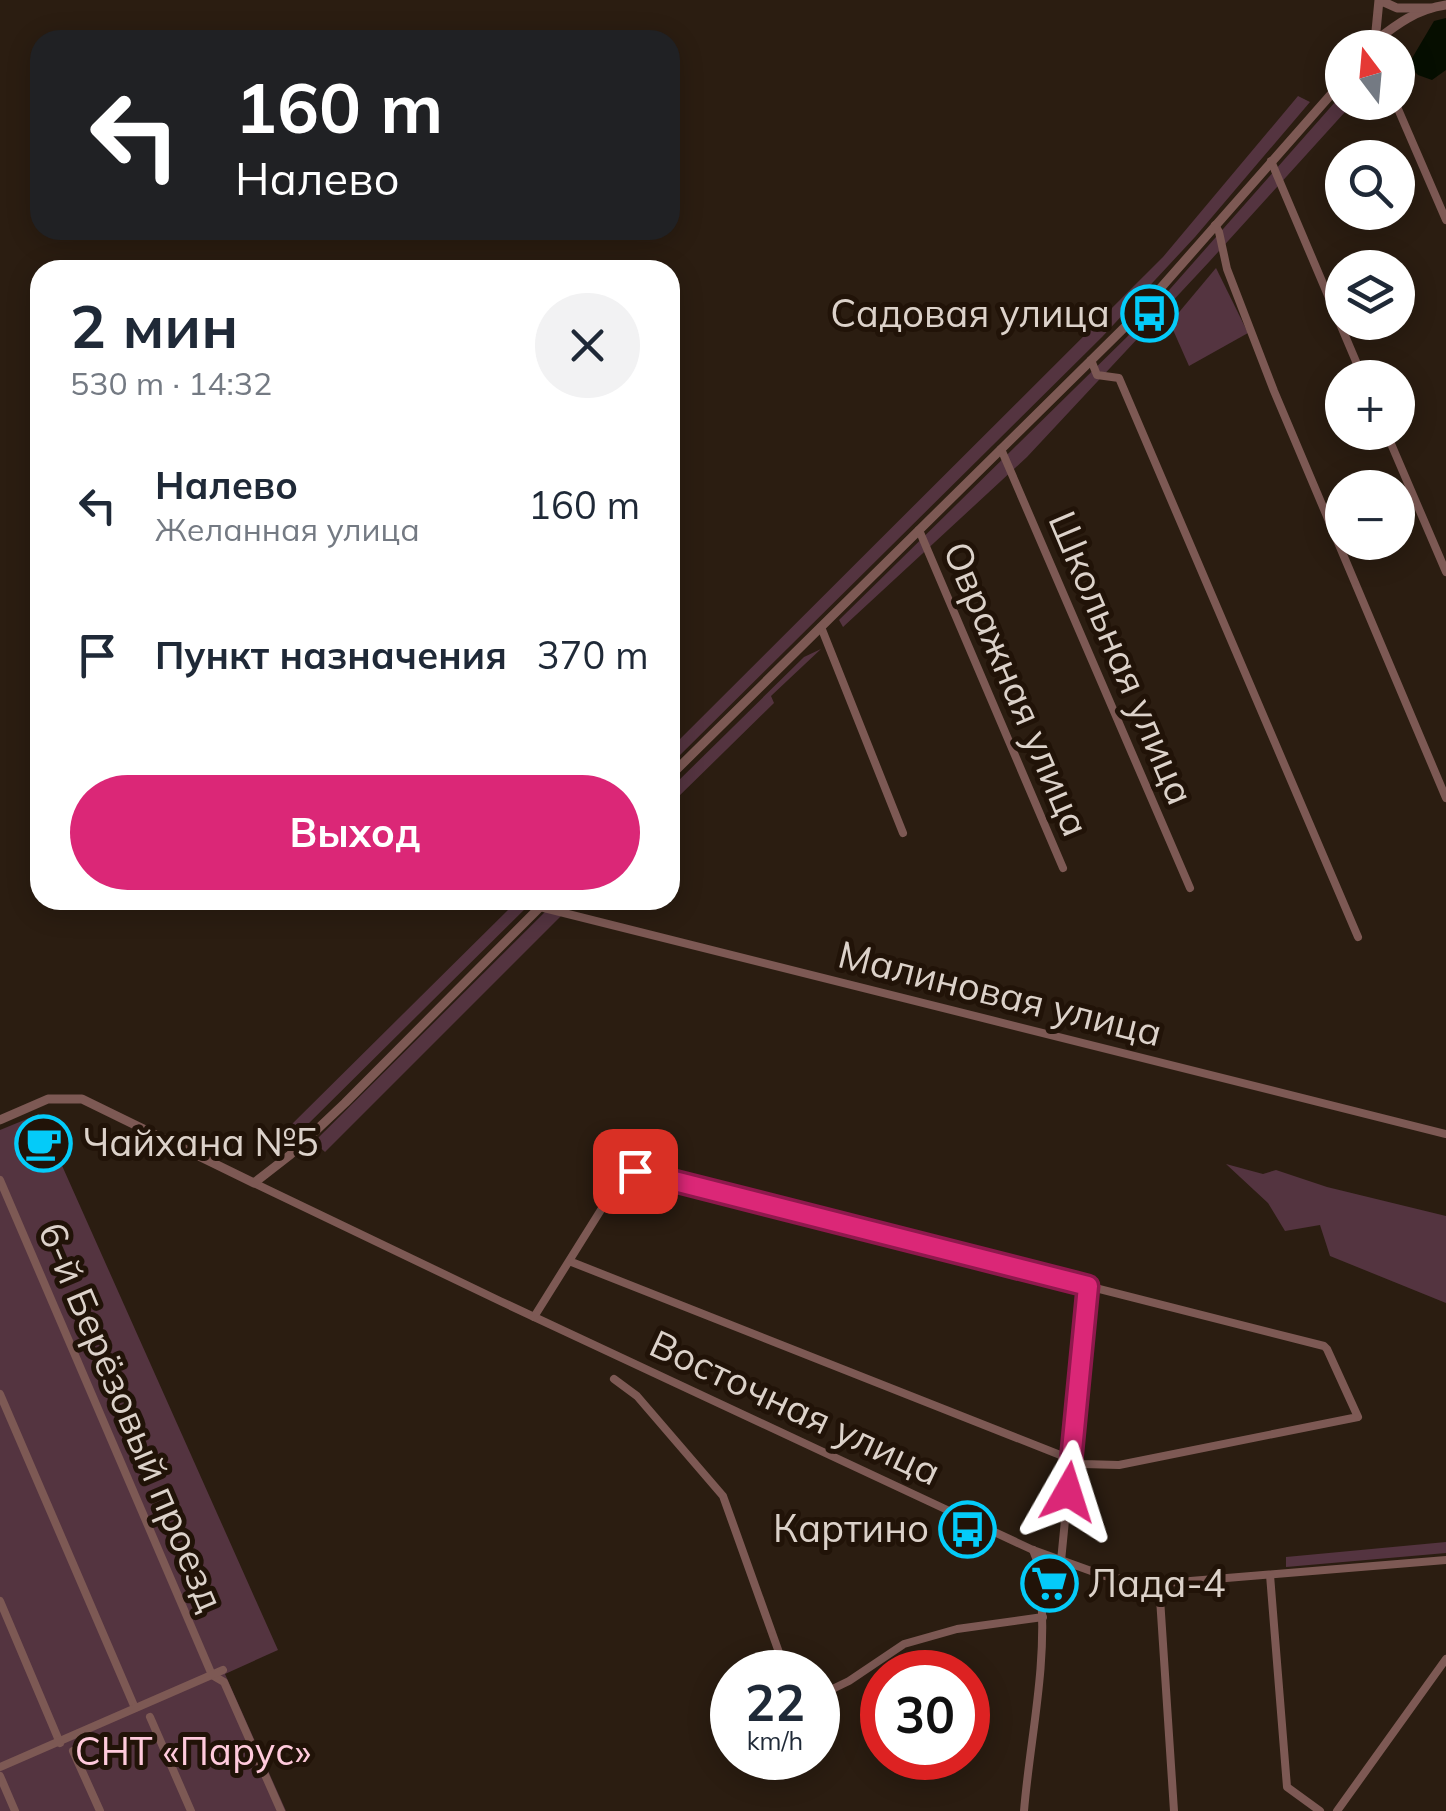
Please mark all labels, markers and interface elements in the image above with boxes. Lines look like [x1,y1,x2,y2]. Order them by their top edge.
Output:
north arrow [1325,30,1415,120]
map controls [1325,30,1415,560]
text: 160 m [235,63,443,151]
icon: left [70,70,200,200]
button: search [1325,140,1415,230]
text: Налево [235,150,400,206]
button: layers [1325,250,1415,340]
bus stop icon: Садовая улица [1119,284,1179,344]
text: 2 мин [70,288,238,363]
place label: Садовая улица [830,289,1110,337]
button: close [535,293,640,398]
button: + [1325,360,1415,450]
text: 530 m · 14:32 [70,363,272,403]
text: Налево [155,461,298,509]
button: − [1325,470,1415,560]
icon: left [70,478,125,533]
text: 160 m [528,481,640,529]
street label: Школьная улица [1039,504,1205,811]
text: Желанная улица [155,509,420,549]
street label: Овражная улица [933,534,1101,843]
icon: arrive [70,628,125,683]
text: Пункт назначения [155,631,507,679]
text: 370 m [537,631,649,679]
button: Выход [70,775,640,890]
street label: Малиновая улица [834,930,1167,1056]
cafe icon: Чайхана №5 [14,1113,74,1173]
place label: Чайхана №5 [83,1118,319,1166]
pin [593,1129,678,1214]
icon: arrive [608,1144,663,1199]
street label: 6-й Берёзовый проезд [28,1215,236,1618]
street label: Восточная улица [642,1319,948,1495]
position arrow [1016,1440,1120,1544]
bus stop icon: Картино [938,1499,998,1559]
place label: Картино [773,1504,929,1552]
supermarket icon: Лада-4 [1019,1554,1079,1614]
place label: Лада-4 [1088,1559,1226,1607]
speed limit sign: 30 [860,1650,990,1780]
text: 22 [745,1671,805,1734]
text: km/h [747,1725,803,1756]
park label: СНТ «Парус» [75,1727,311,1775]

